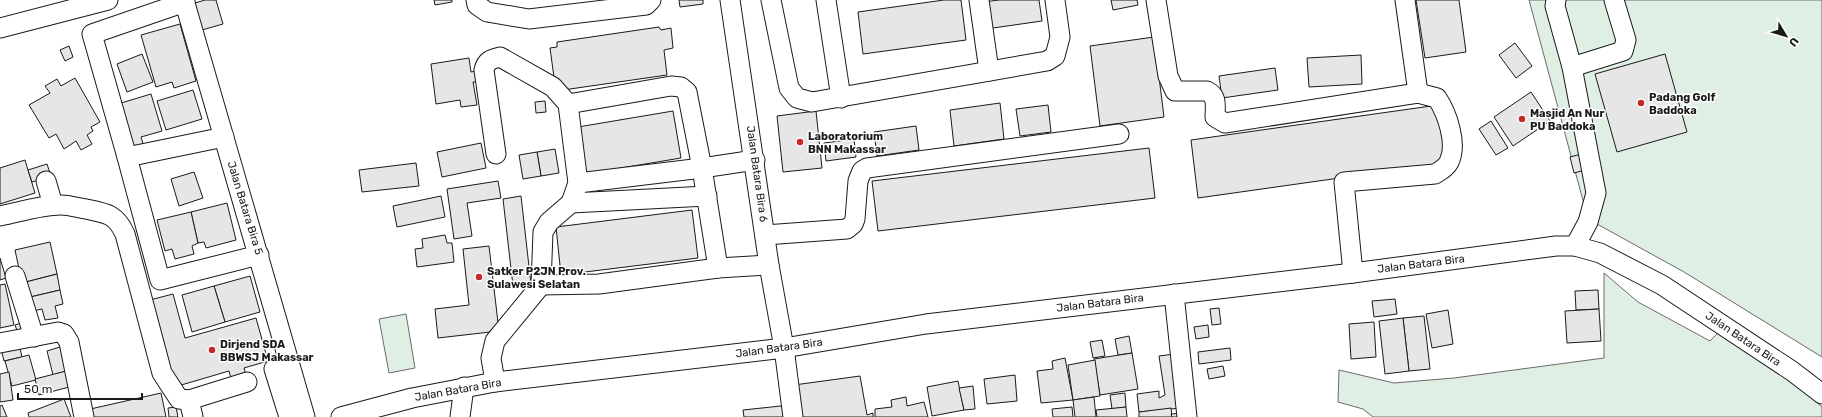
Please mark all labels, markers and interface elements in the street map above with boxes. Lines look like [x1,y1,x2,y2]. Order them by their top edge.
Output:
north arrow [1766,16,1806,56]
text: U [1786,35,1801,49]
place label: Padang Golf Baddoka [1649,91,1715,117]
marker: Padang Golf Baddoka [1636,98,1646,108]
place label: Masjid An Nur PU Baddoka [1530,107,1604,133]
marker: Masjid An Nur PU Baddoka [1517,114,1527,124]
street label: Jalan Batara Bira 6 [744,125,770,223]
place label: Laboratorium BNN Makassar [808,130,886,156]
marker: Laboratorium BNN Makassar [795,137,805,147]
street label: Jalan Batara Bira 5 [225,160,266,257]
street label: Jalan Batara Bira [1377,252,1465,276]
place label: Satker P2JN Prov. Sulawesi Selatan [487,265,586,291]
marker: Satker P2JN Prov. Sulawesi Selatan [474,272,484,282]
street label: Jalan Batara Bira [1056,291,1144,315]
street label: Jalan Batara Bira [1703,309,1783,369]
street label: Jalan Batara Bira [735,335,823,361]
place label: Dirjend SDA BBWSJ Makassar [220,338,314,364]
marker: Dirjend SDA BBWSJ Makassar [207,345,217,355]
scale bar [18,375,142,401]
street label: Jalan Batara Bira [414,376,502,404]
text: 50 m [24,382,52,396]

